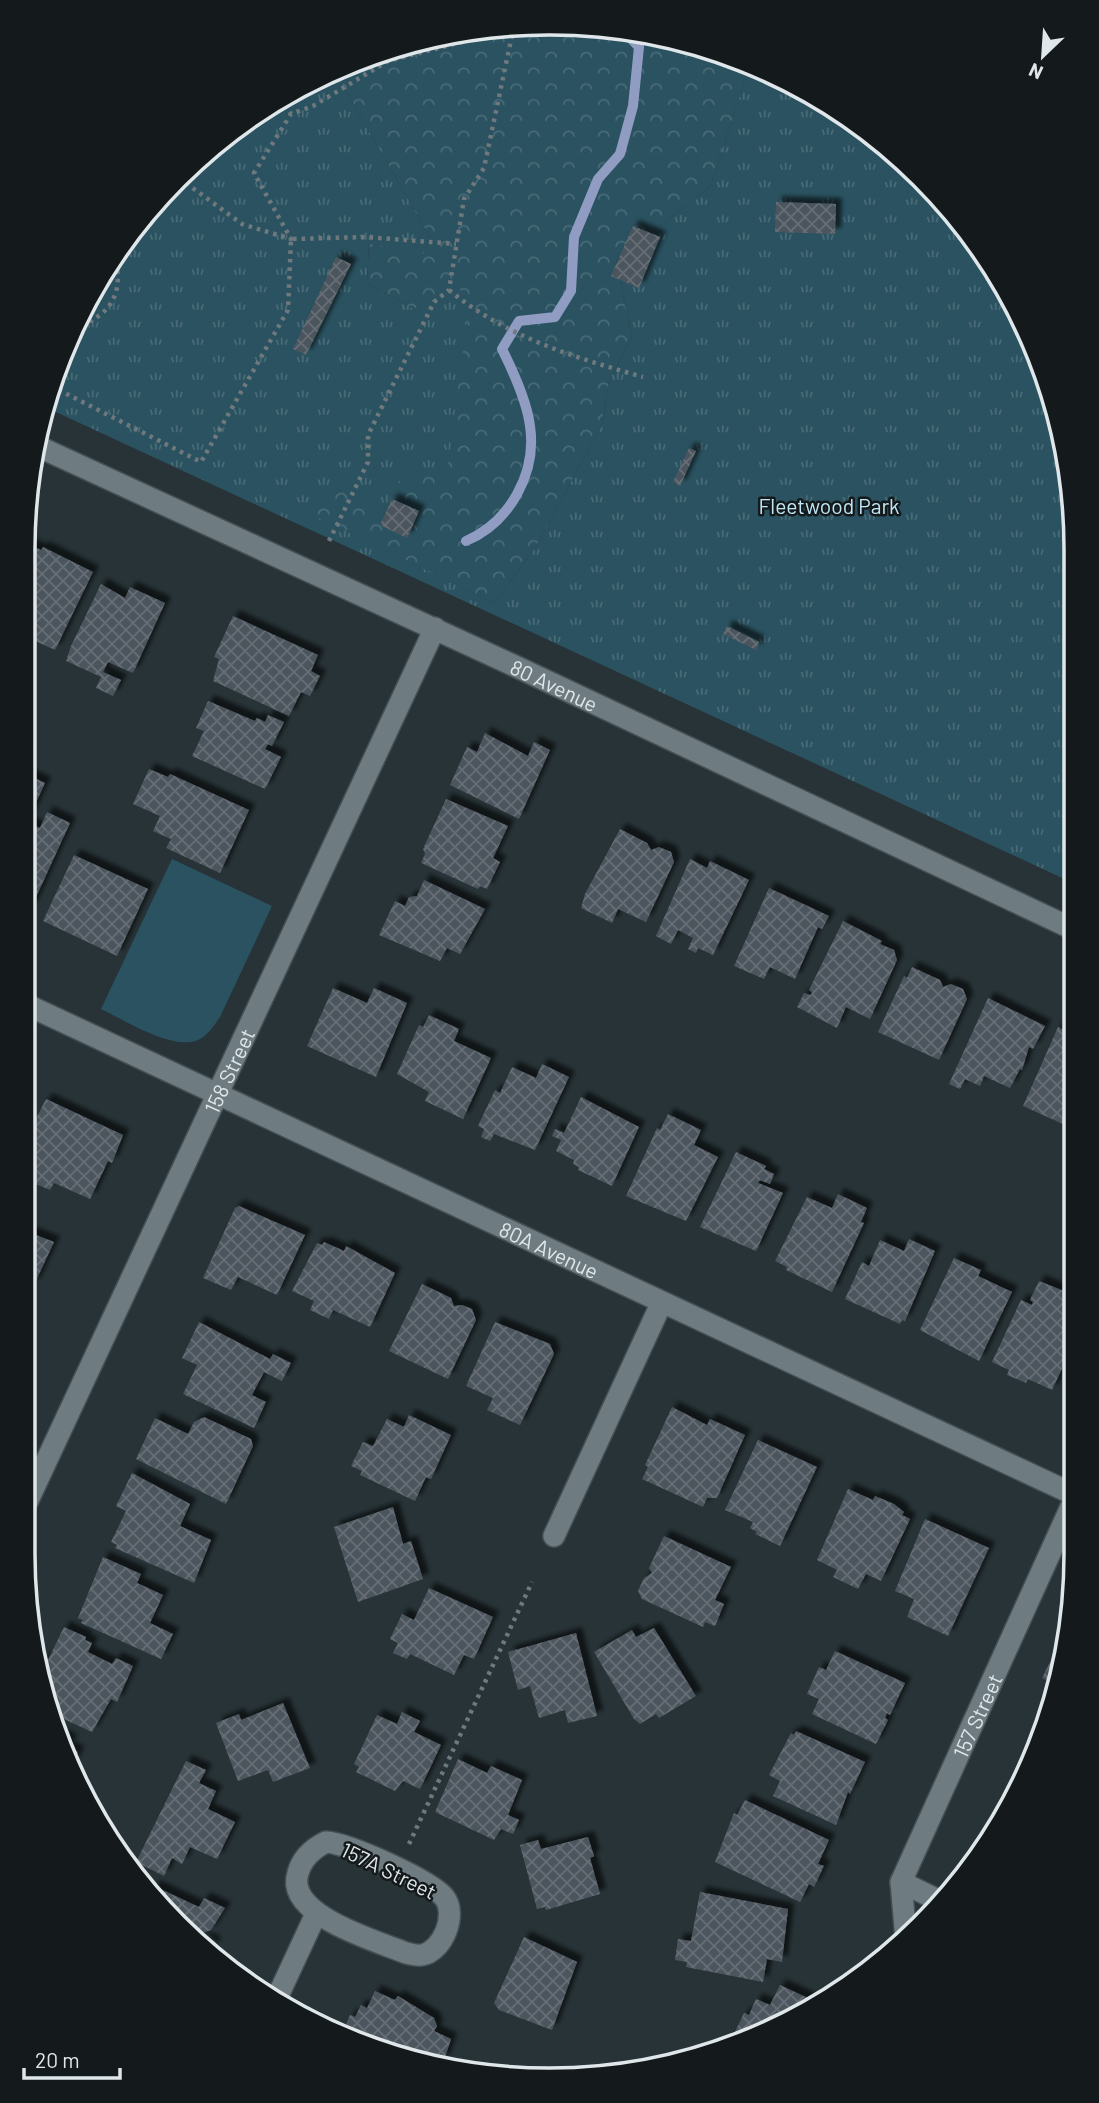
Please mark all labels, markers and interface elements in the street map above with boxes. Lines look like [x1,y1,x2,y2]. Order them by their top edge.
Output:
north arrow [1008,21,1078,91]
text: N [1025,59,1046,85]
park label: Fleetwood Park [758,493,900,518]
street label: 80 Avenue [507,653,602,716]
street label: 158 Street [198,1024,259,1117]
street label: 80A Avenue [496,1215,603,1283]
street label: 157 Street [947,1670,1006,1762]
street label: 157A Street [338,1836,440,1904]
scale bar [24,2036,121,2080]
text: 20 m [35,2047,80,2072]

